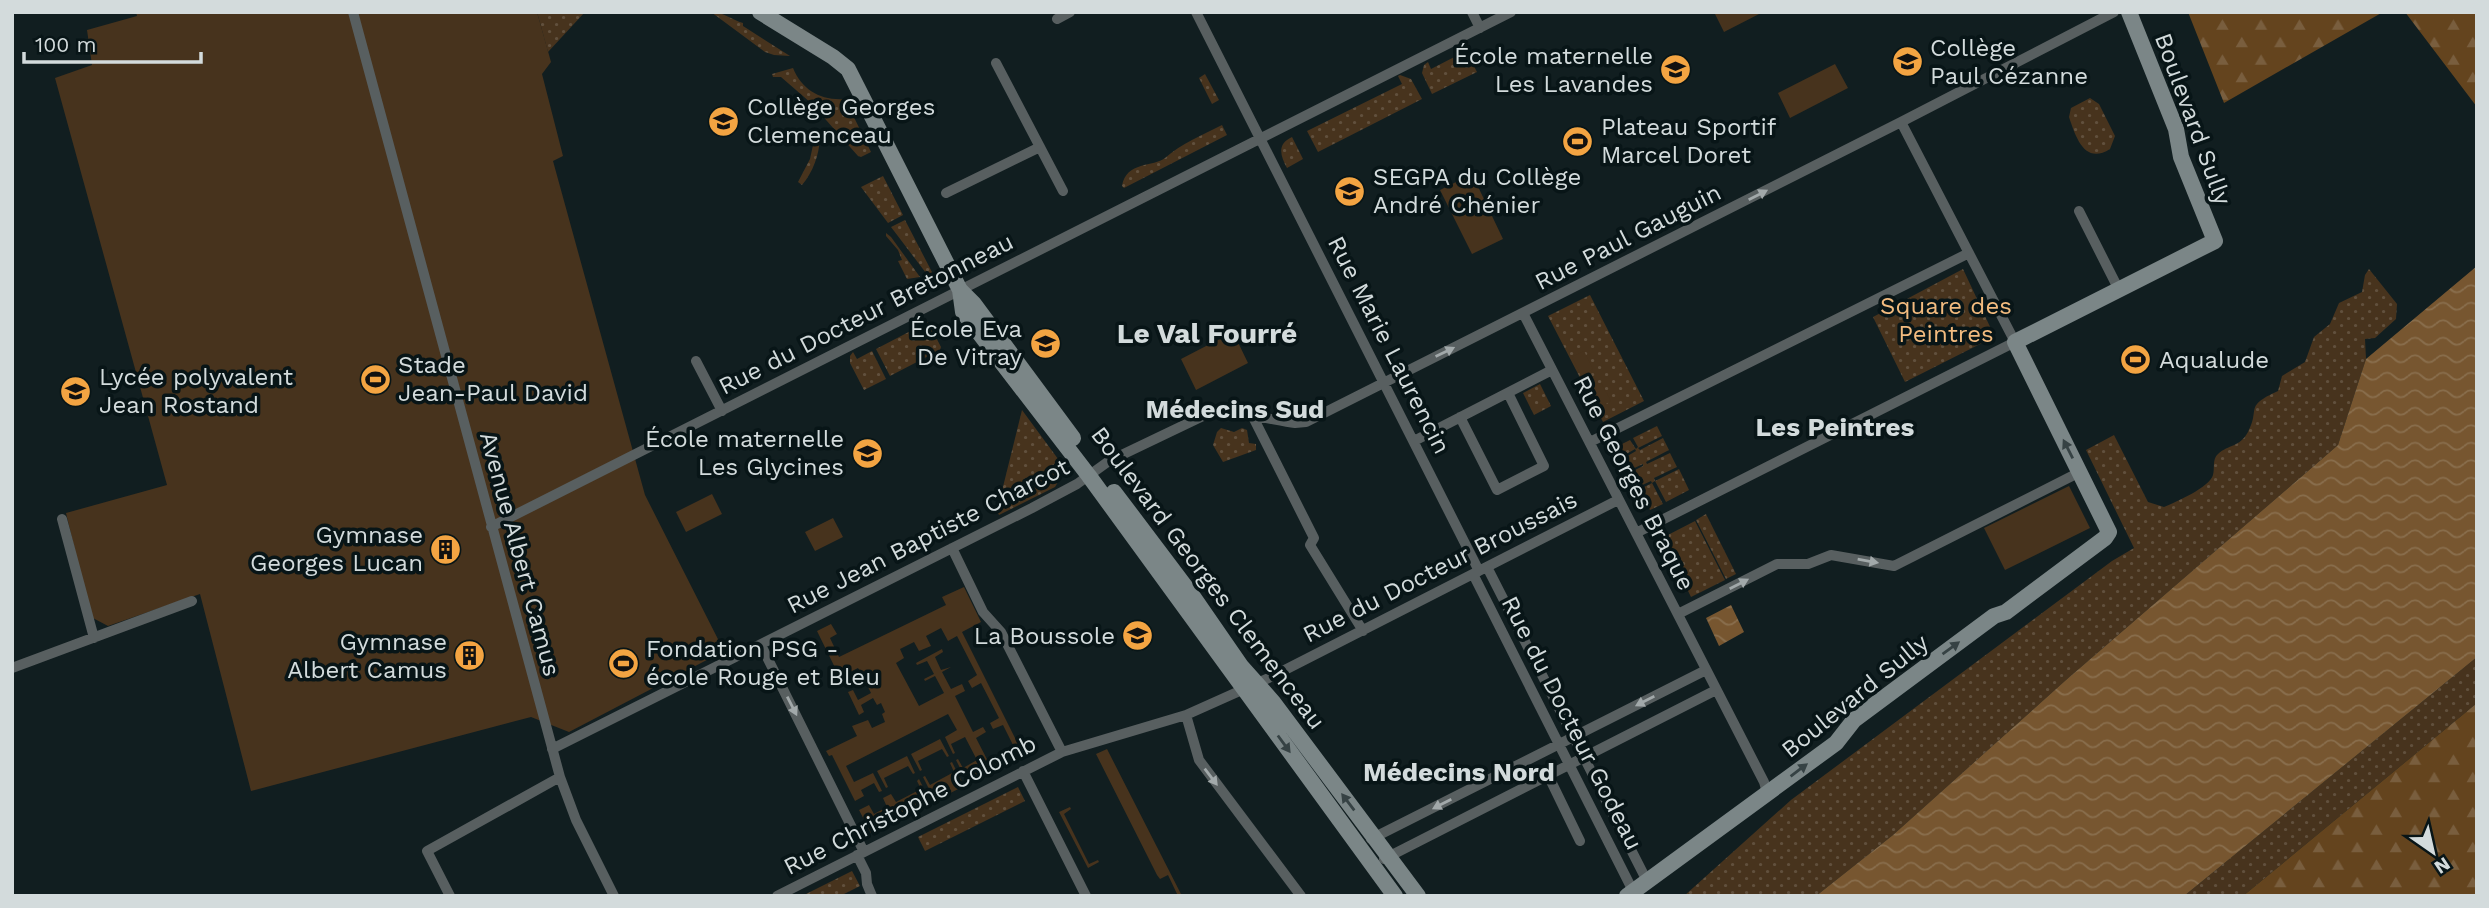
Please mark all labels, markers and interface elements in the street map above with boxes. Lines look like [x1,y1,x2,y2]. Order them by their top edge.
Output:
scale bar [24,21,201,65]
street label: Boulevard Sully [2149,29,2237,209]
text: 100 m [35,32,97,57]
place label: Collège Paul Cézanne [1930,34,2088,90]
place label: École maternelle Les Lavandes [1454,42,1653,98]
school or university icon: Collège Paul Cézanne [1890,45,1924,79]
school or university icon: École maternelle Les Lavandes [1659,53,1693,87]
place label: Collège Georges Clemenceau [747,93,935,149]
school or university icon: Collège Georges Clemenceau [707,104,741,138]
place label: Plateau Sportif Marcel Doret [1601,113,1777,169]
sports icon: Plateau Sportif Marcel Doret [1561,124,1595,158]
place label: SEGPA du Collège André Chénier [1373,163,1581,219]
school or university icon: SEGPA du Collège André Chénier [1333,174,1367,208]
street label: Rue Paul Gauguin [1530,178,1726,296]
one-way arrow [1748,189,1768,200]
street label: Rue du Docteur Bretonneau [714,227,1018,401]
street label: Rue Marie Laurencin [1322,232,1456,458]
park label: Square des Peintres [1880,292,2012,348]
place label: École Eva De Vitray [910,315,1023,371]
district label: Le Val Fourré [1117,317,1297,350]
school or university icon: École Eva De Vitray [1028,326,1062,360]
sports icon: Aqualude [2119,343,2153,377]
one-way arrow [1435,346,1455,357]
place label: Aqualude [2159,346,2269,374]
place label: Stade Jean-Paul David [398,351,588,407]
sports icon: Stade Jean-Paul David [358,362,392,396]
place label: Lycée polyvalent Jean Rostand [99,363,293,419]
street label: Rue Georges Braque [1568,371,1700,595]
school or university icon: Lycée polyvalent Jean Rostand [59,374,93,408]
district label: Médecins Sud [1146,394,1324,424]
district label: Les Peintres [1756,412,1915,442]
street label: Boulevard Georges Clemenceau [1085,421,1331,735]
place label: École maternelle Les Glycines [645,425,844,481]
street label: Avenue Albert Camus [474,429,566,679]
school or university icon: École maternelle Les Glycines [850,436,884,470]
one-way arrow [2062,439,2073,459]
street label: Rue Jean Baptiste Charcot [782,452,1074,620]
street label: Rue du Docteur Broussais [1298,486,1582,648]
place label: Gymnase Georges Lucan [250,521,423,577]
building icon: Gymnase Georges Lucan [429,532,463,566]
one-way arrow [1857,556,1879,567]
one-way arrow [1729,578,1749,589]
street label: Rue du Docteur Godeau [1496,591,1648,855]
school or university icon: La Boussole [1121,619,1155,653]
place label: La Boussole [974,622,1115,650]
place label: Gymnase Albert Camus [287,628,447,684]
street label: Boulevard Sully [1776,628,1934,764]
place label: Fondation PSG - école Rouge et Bleu [646,635,880,691]
building icon: Gymnase Albert Camus [453,639,487,673]
one-way arrow [1942,641,1960,655]
sports icon: Fondation PSG - école Rouge et Bleu [606,646,640,680]
one-way arrow [786,696,797,716]
one-way arrow [1635,696,1655,707]
street label: Rue Christophe Colomb [779,729,1041,881]
one-way arrow [1276,735,1290,753]
district label: Médecins Nord [1363,757,1555,787]
one-way arrow [1790,764,1808,778]
one-way arrow [1204,767,1219,785]
one-way arrow [1341,793,1355,811]
one-way arrow [1432,799,1452,810]
north arrow [2398,817,2468,887]
text: N [2430,852,2454,879]

